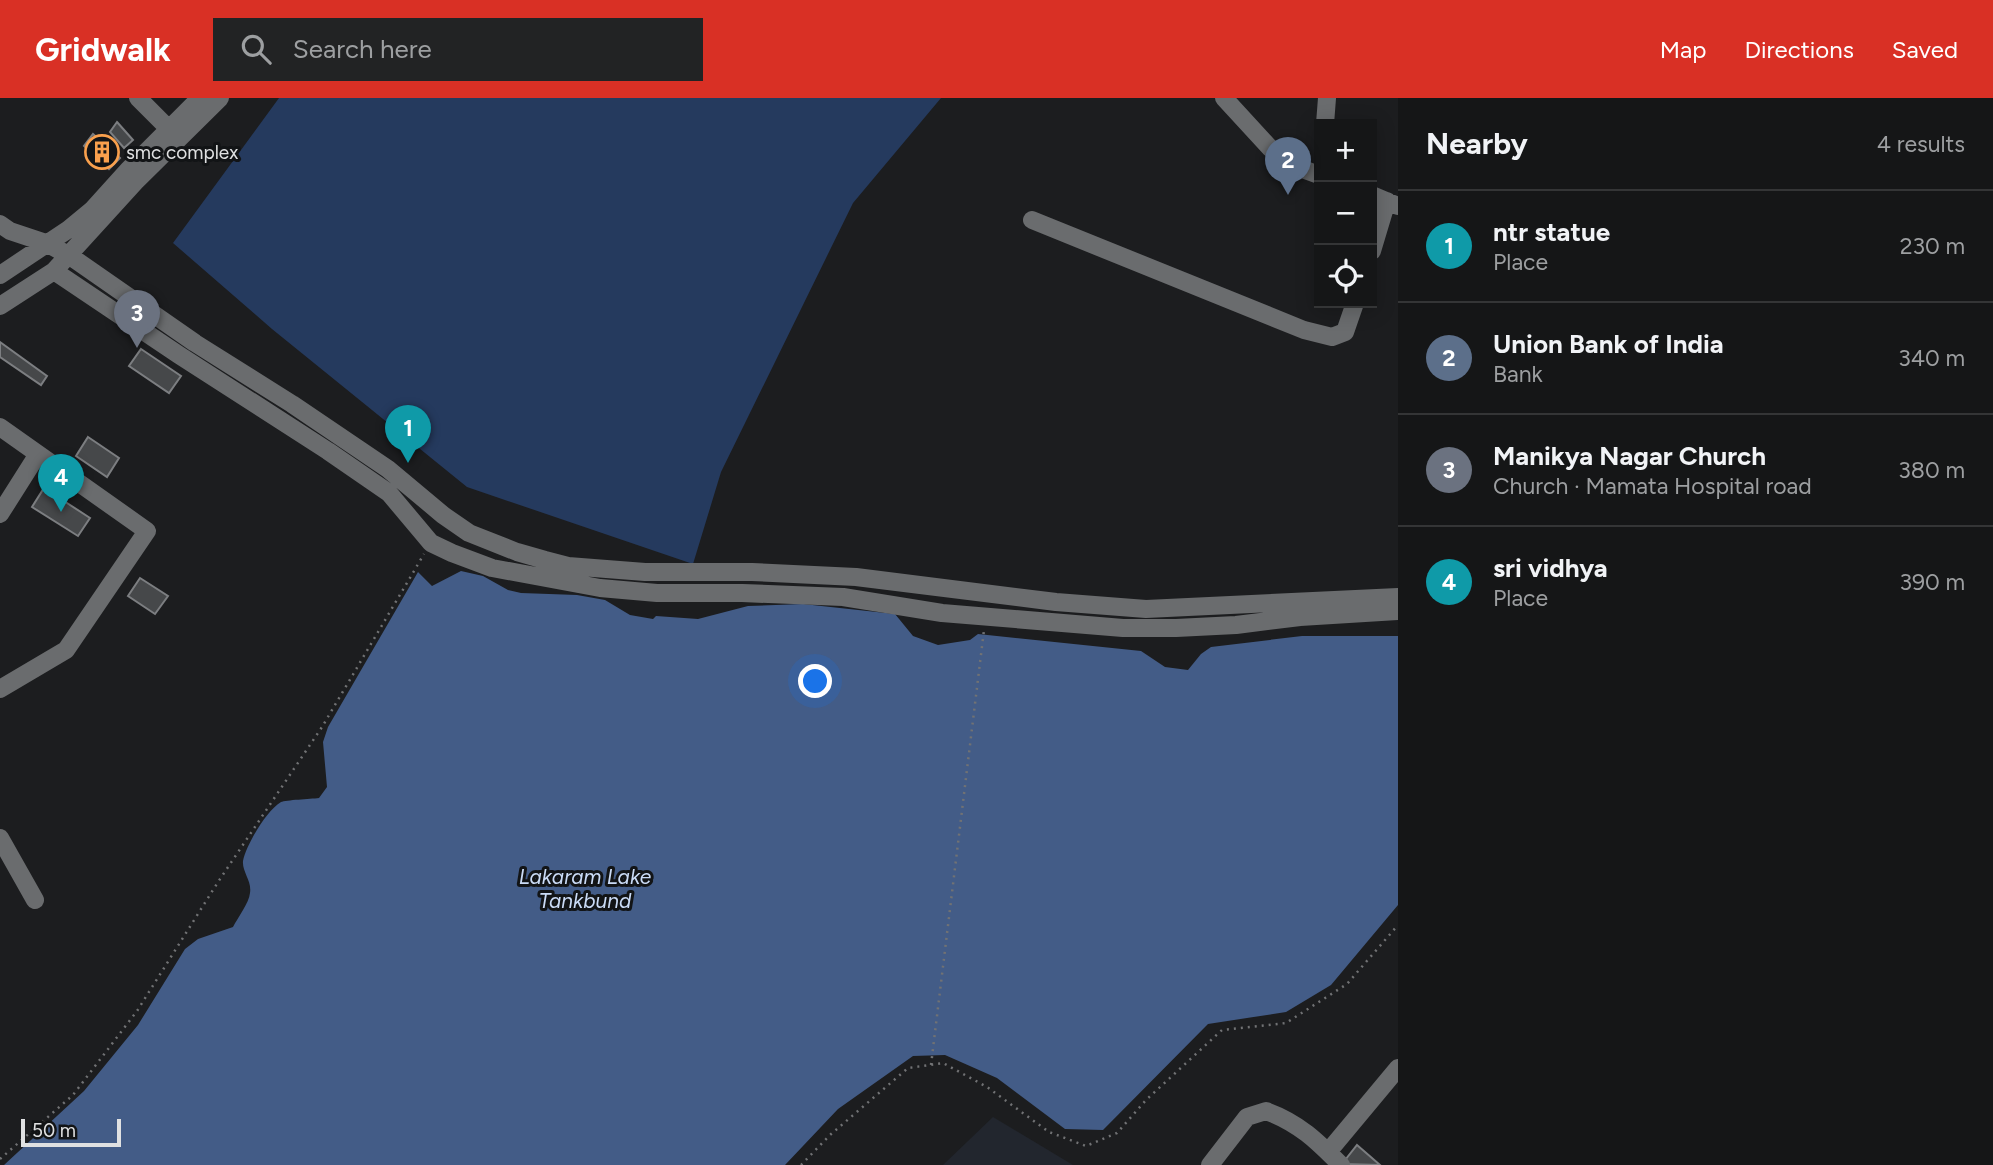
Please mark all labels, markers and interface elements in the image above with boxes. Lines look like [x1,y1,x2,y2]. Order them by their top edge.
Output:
search box [213,18,703,81]
text: Gridwalk [35,30,171,69]
icon: search [237,30,275,68]
text: Search here [293,33,432,65]
text: Map [1660,35,1706,64]
text: Directions [1744,35,1854,64]
text: Saved [1892,35,1958,64]
map controls [1314,119,1377,308]
button: + [1314,119,1377,182]
text: Nearby [1426,125,1528,162]
text: 4 results [1877,130,1965,158]
building icon: smc complex [83,133,121,171]
pin: 2 [1265,137,1311,195]
place label: smc complex [126,141,238,164]
button: − [1314,182,1377,245]
text: ntr statue [1493,216,1610,248]
text: 1 [1444,232,1454,260]
text: 230 m [1900,232,1965,260]
button: locate [1314,245,1377,308]
text: Place [1493,248,1548,276]
pin: 3 [114,290,160,348]
text: Union Bank of India [1493,328,1724,360]
text: 2 [1442,344,1456,372]
text: 340 m [1898,344,1965,372]
text: Bank [1493,360,1543,388]
pin: 1 [385,405,431,463]
text: Manikya Nagar Church [1493,440,1766,472]
pin: 4 [38,454,84,512]
text: 3 [1443,456,1455,484]
text: 380 m [1898,456,1965,484]
text: Church · Mamata Hospital road [1493,472,1812,500]
text: sri vidhya [1493,552,1608,584]
text: 4 [1442,568,1456,596]
text: 390 m [1899,568,1965,596]
text: Place [1493,584,1548,612]
your location [798,664,832,698]
water label: Lakaram Lake Tankbund [519,864,652,913]
scale bar [21,1116,121,1148]
text: 50 m [32,1119,76,1142]

